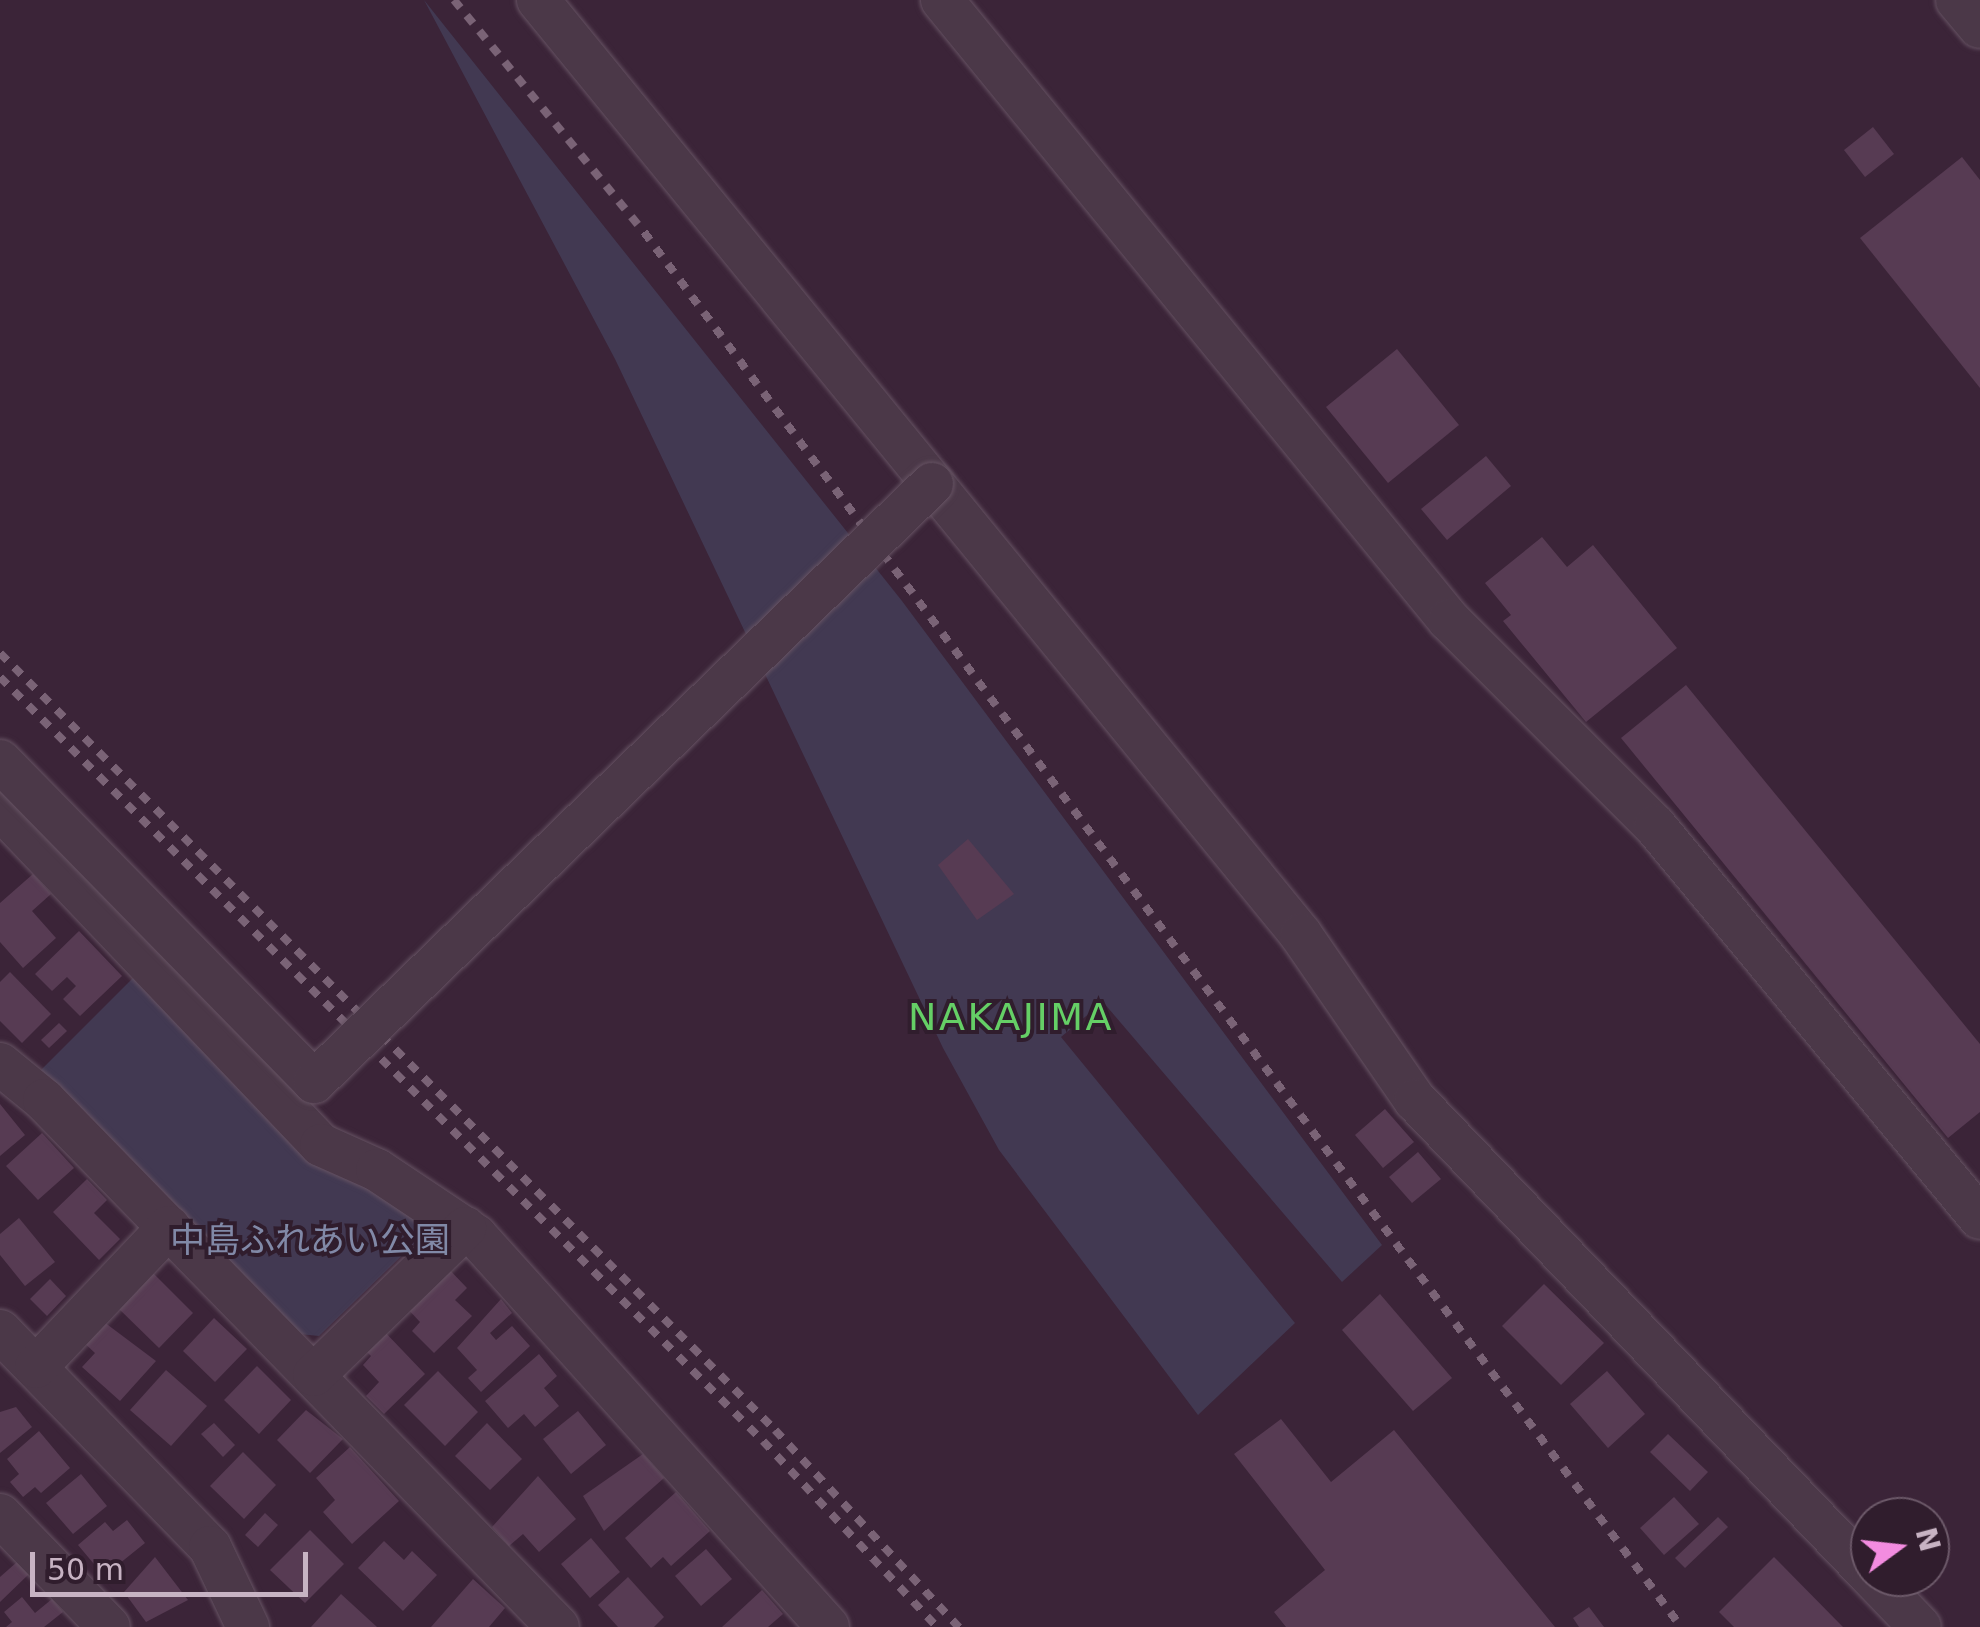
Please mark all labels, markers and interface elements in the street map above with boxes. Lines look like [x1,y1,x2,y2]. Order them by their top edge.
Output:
district label: NAKAJIMA [908,995,1114,1041]
park label: 中島ふれあい公園 [170,1219,450,1261]
north arrow [1850,1497,1950,1597]
text: N [1909,1524,1946,1555]
scale bar [35,1532,312,1594]
text: 50 m [47,1552,124,1587]

